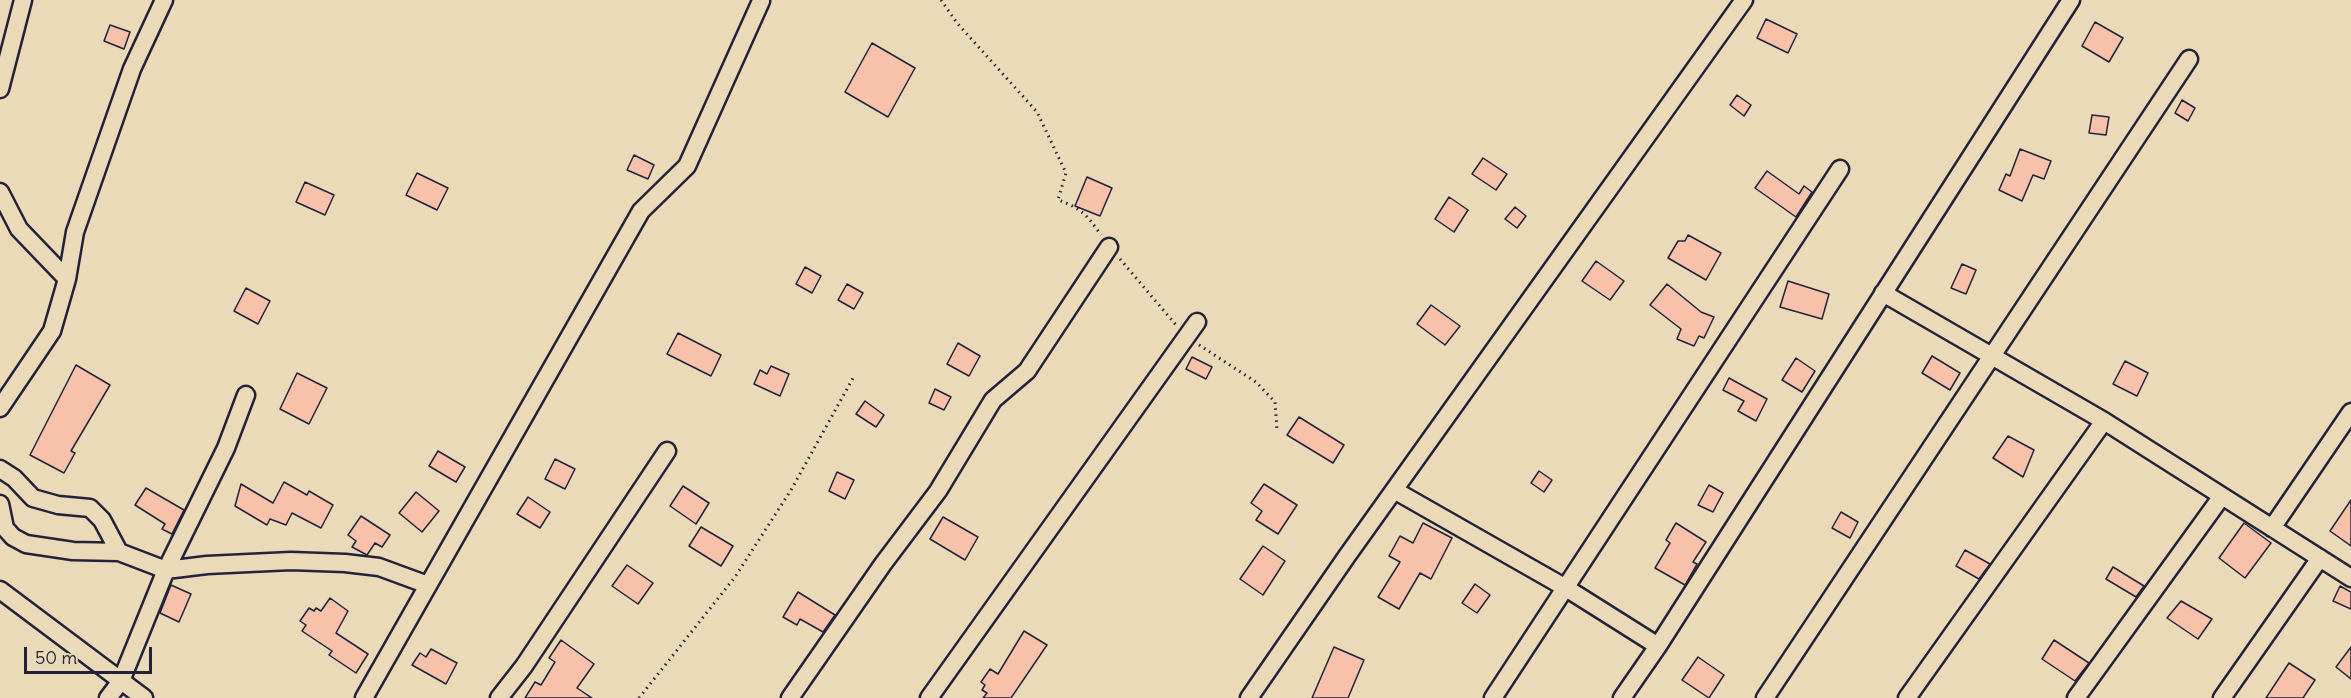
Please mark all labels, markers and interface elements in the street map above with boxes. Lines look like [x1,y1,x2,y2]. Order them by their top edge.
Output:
scale bar [27,635,154,673]
text: 50 m [35,646,77,669]

